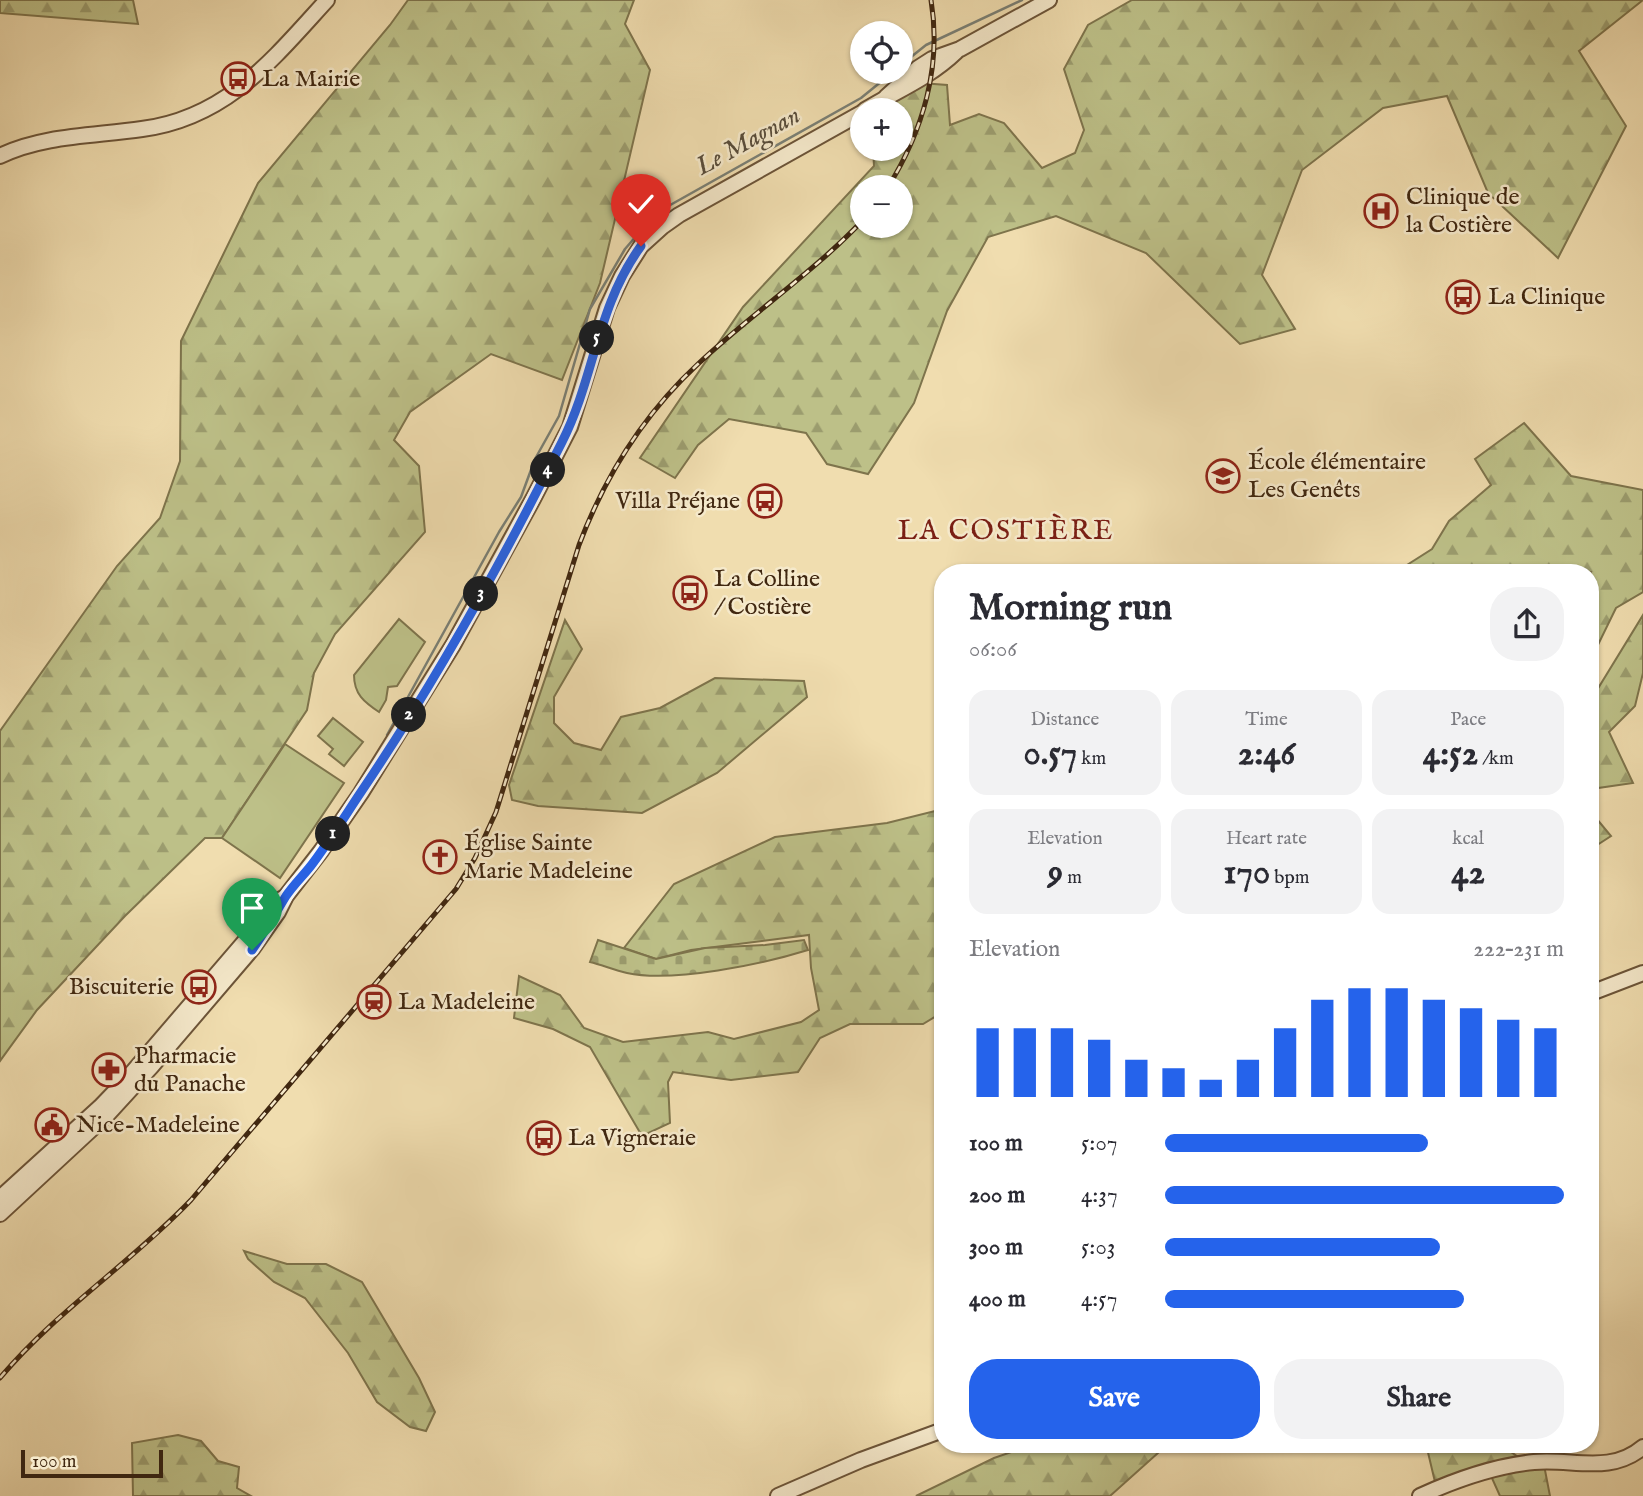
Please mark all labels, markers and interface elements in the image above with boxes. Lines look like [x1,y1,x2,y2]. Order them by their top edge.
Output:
map controls [850,21,913,238]
button: locate [850,21,913,84]
bus stop icon: La Mairie [219,60,257,98]
place label: La Mairie [262,64,360,95]
button: + [850,98,913,161]
water label: Le Magnan [689,99,807,185]
pin [611,174,671,246]
button: − [850,175,913,238]
place label: Clinique de la Costière [1406,182,1520,241]
icon: check [622,185,660,223]
hospital icon: Clinique de la Costière [1362,192,1400,230]
bus stop icon: La Clinique [1444,278,1482,316]
place label: La Clinique [1488,282,1605,313]
pin: 5 [580,320,614,356]
text: 5 [593,325,600,349]
place label: École élémentaire Les Genêts [1248,447,1426,506]
pin: 4 [530,452,566,488]
text: 4 [543,457,552,481]
school or university icon: École élémentaire Les Genêts [1204,457,1242,495]
bus stop icon: Villa Préjane [746,482,784,520]
place label: Villa Préjane [615,486,740,517]
district label: LA COSTIÈRE [898,513,1114,549]
place label: La Colline / Costière [714,564,820,623]
bus stop icon: La Colline / Costière [671,574,709,612]
pin: 3 [463,576,498,612]
text: 3 [477,581,484,605]
text: Morning run [969,585,1172,633]
button: share [1490,587,1564,661]
text: 06:06 [969,635,1017,664]
pin: 2 [392,698,426,732]
text: 2 [404,702,413,726]
text: Distance [1030,708,1099,732]
text: Time [1245,708,1288,732]
text: Pace [1450,708,1486,732]
text: 0.57 [1023,732,1077,777]
text: 2:46 [1238,732,1295,777]
text: 4:52 [1423,732,1478,777]
text: km [1077,747,1106,771]
text: /km [1478,747,1514,771]
pin: 1 [316,816,350,852]
text: 1 [329,821,336,845]
text: Elevation [1027,827,1103,851]
text: Heart rate [1226,827,1307,851]
text: kcal [1452,827,1484,851]
place label: Église Sainte Marie Madeleine [464,828,633,887]
church icon: Église Sainte Marie Madeleine [421,838,459,876]
text: 9 [1048,851,1063,896]
text: 170 [1224,851,1270,896]
text: 42 [1451,851,1485,896]
text: m [1063,866,1082,890]
text: bpm [1270,866,1309,890]
pin [222,878,282,950]
icon: arrive [233,889,271,927]
text: Elevation [969,935,1060,964]
text: 222–231 m [1473,935,1564,964]
bus stop icon: Biscuiterie [180,968,218,1006]
place label: Biscuiterie [69,972,174,1003]
station icon: La Madeleine [355,983,393,1021]
place label: La Madeleine [398,987,535,1018]
place label: Pharmacie du Panache [134,1041,246,1100]
pharmacy icon: Pharmacie du Panache [90,1051,128,1089]
public building icon: Nice-Madeleine [33,1106,71,1144]
place label: Nice-Madeleine [76,1110,240,1141]
bus stop icon: La Vigneraie [525,1119,563,1157]
place label: La Vigneraie [568,1123,696,1154]
text: 100 m [969,1129,1023,1158]
text: 5:07 [1081,1129,1117,1158]
text: 200 m [969,1181,1025,1210]
text: 4:37 [1081,1181,1118,1210]
text: 300 m [969,1233,1023,1262]
text: 5:03 [1081,1233,1115,1262]
text: 400 m [969,1285,1026,1314]
text: 4:57 [1081,1285,1117,1314]
button: Save [969,1359,1260,1439]
button: Share [1274,1359,1564,1439]
scale bar [21,1447,163,1479]
text: 100 m [32,1450,76,1474]

